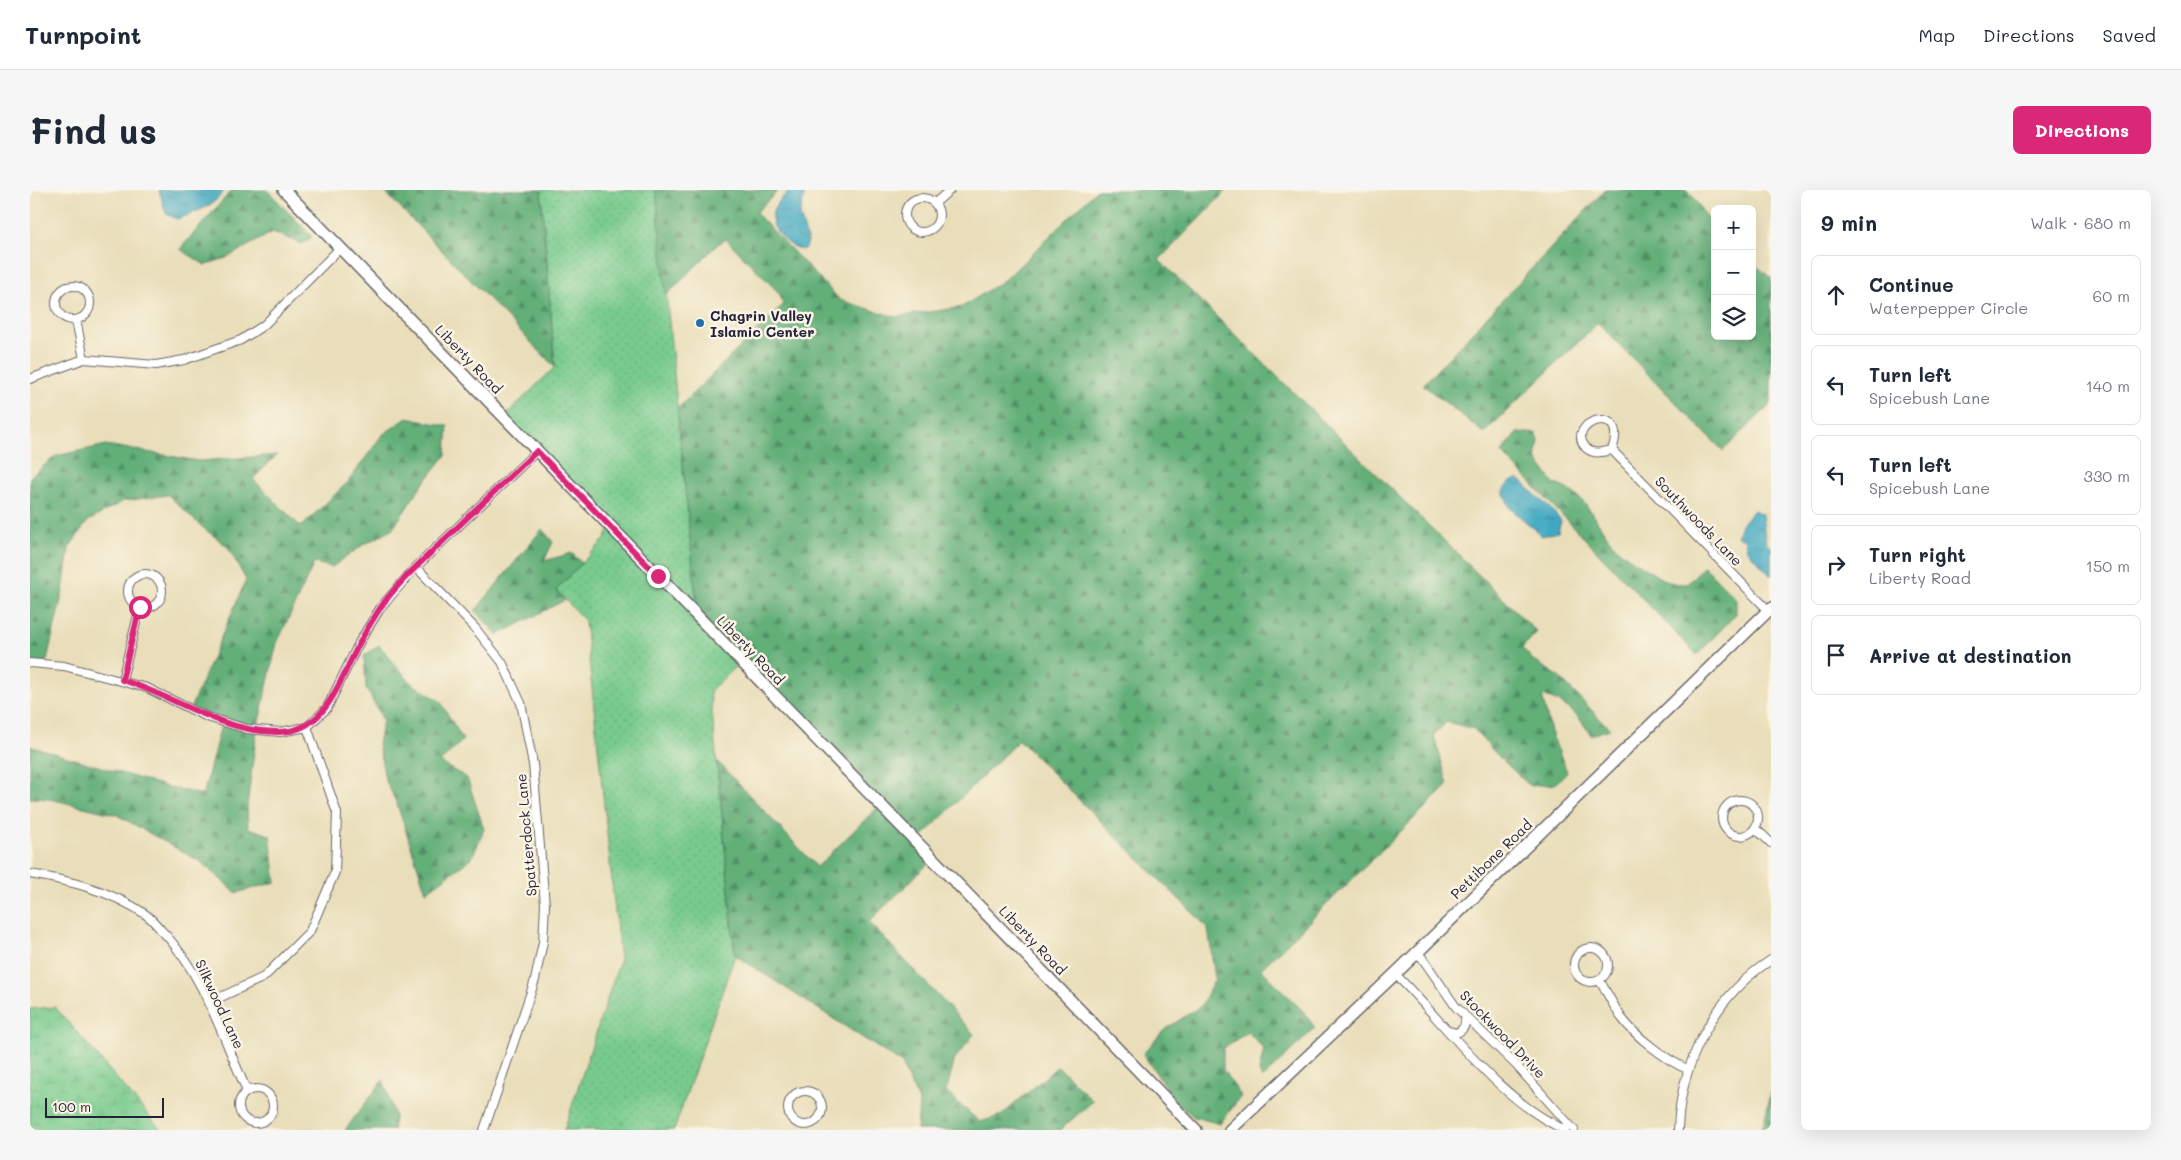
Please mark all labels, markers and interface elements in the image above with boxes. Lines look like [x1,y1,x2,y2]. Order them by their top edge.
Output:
text: Turnpoint [25,19,141,50]
text: Map [1918,23,1955,47]
text: Directions [1983,23,2075,47]
text: Saved [2103,23,2156,47]
button: Directions [2013,106,2151,154]
text: Find us [30,107,157,153]
map controls [1711,205,1756,340]
button: + [1711,205,1756,250]
text: 9 min [1821,209,1877,236]
text: Walk · 680 m [2030,212,2131,233]
button: − [1711,250,1756,295]
text: Continue [1869,272,1954,297]
icon: ahead [1822,281,1850,309]
text: 60 m [2093,285,2130,306]
button: layers [1711,295,1756,340]
text: Waterpepper Circle [1869,297,2028,318]
place label: Chagrin Valley Islamic Center [710,306,814,341]
marker: Chagrin Valley Islamic Center [694,317,706,329]
street label: Liberty Road [431,320,507,398]
text: Turn left [1869,362,1952,387]
icon: left [1822,371,1850,399]
text: 140 m [2086,375,2130,396]
text: Spicebush Lane [1869,387,1990,408]
text: Turn left [1869,452,1952,477]
icon: left [1822,461,1850,489]
text: 330 m [2084,465,2130,486]
street label: Southwoods Lane [1651,472,1747,570]
text: Spicebush Lane [1869,477,1990,498]
text: Turn right [1869,542,1966,567]
icon: right [1822,551,1850,579]
text: 150 m [2086,555,2130,576]
route end [647,565,670,588]
text: Liberty Road [1869,567,1971,588]
route start [129,596,152,619]
street label: Liberty Road [713,611,789,689]
icon: arrive [1822,641,1850,669]
text: Arrive at destination [1869,643,2072,668]
street label: Spatterdock Lane [511,773,541,897]
street label: Pettibone Road [1446,815,1536,903]
street label: Liberty Road [995,901,1071,979]
street label: Silkwood Lane [191,956,249,1052]
street label: Stockwood Drive [1456,986,1550,1082]
scale bar [45,1095,164,1118]
text: 100 m [52,1097,91,1116]

